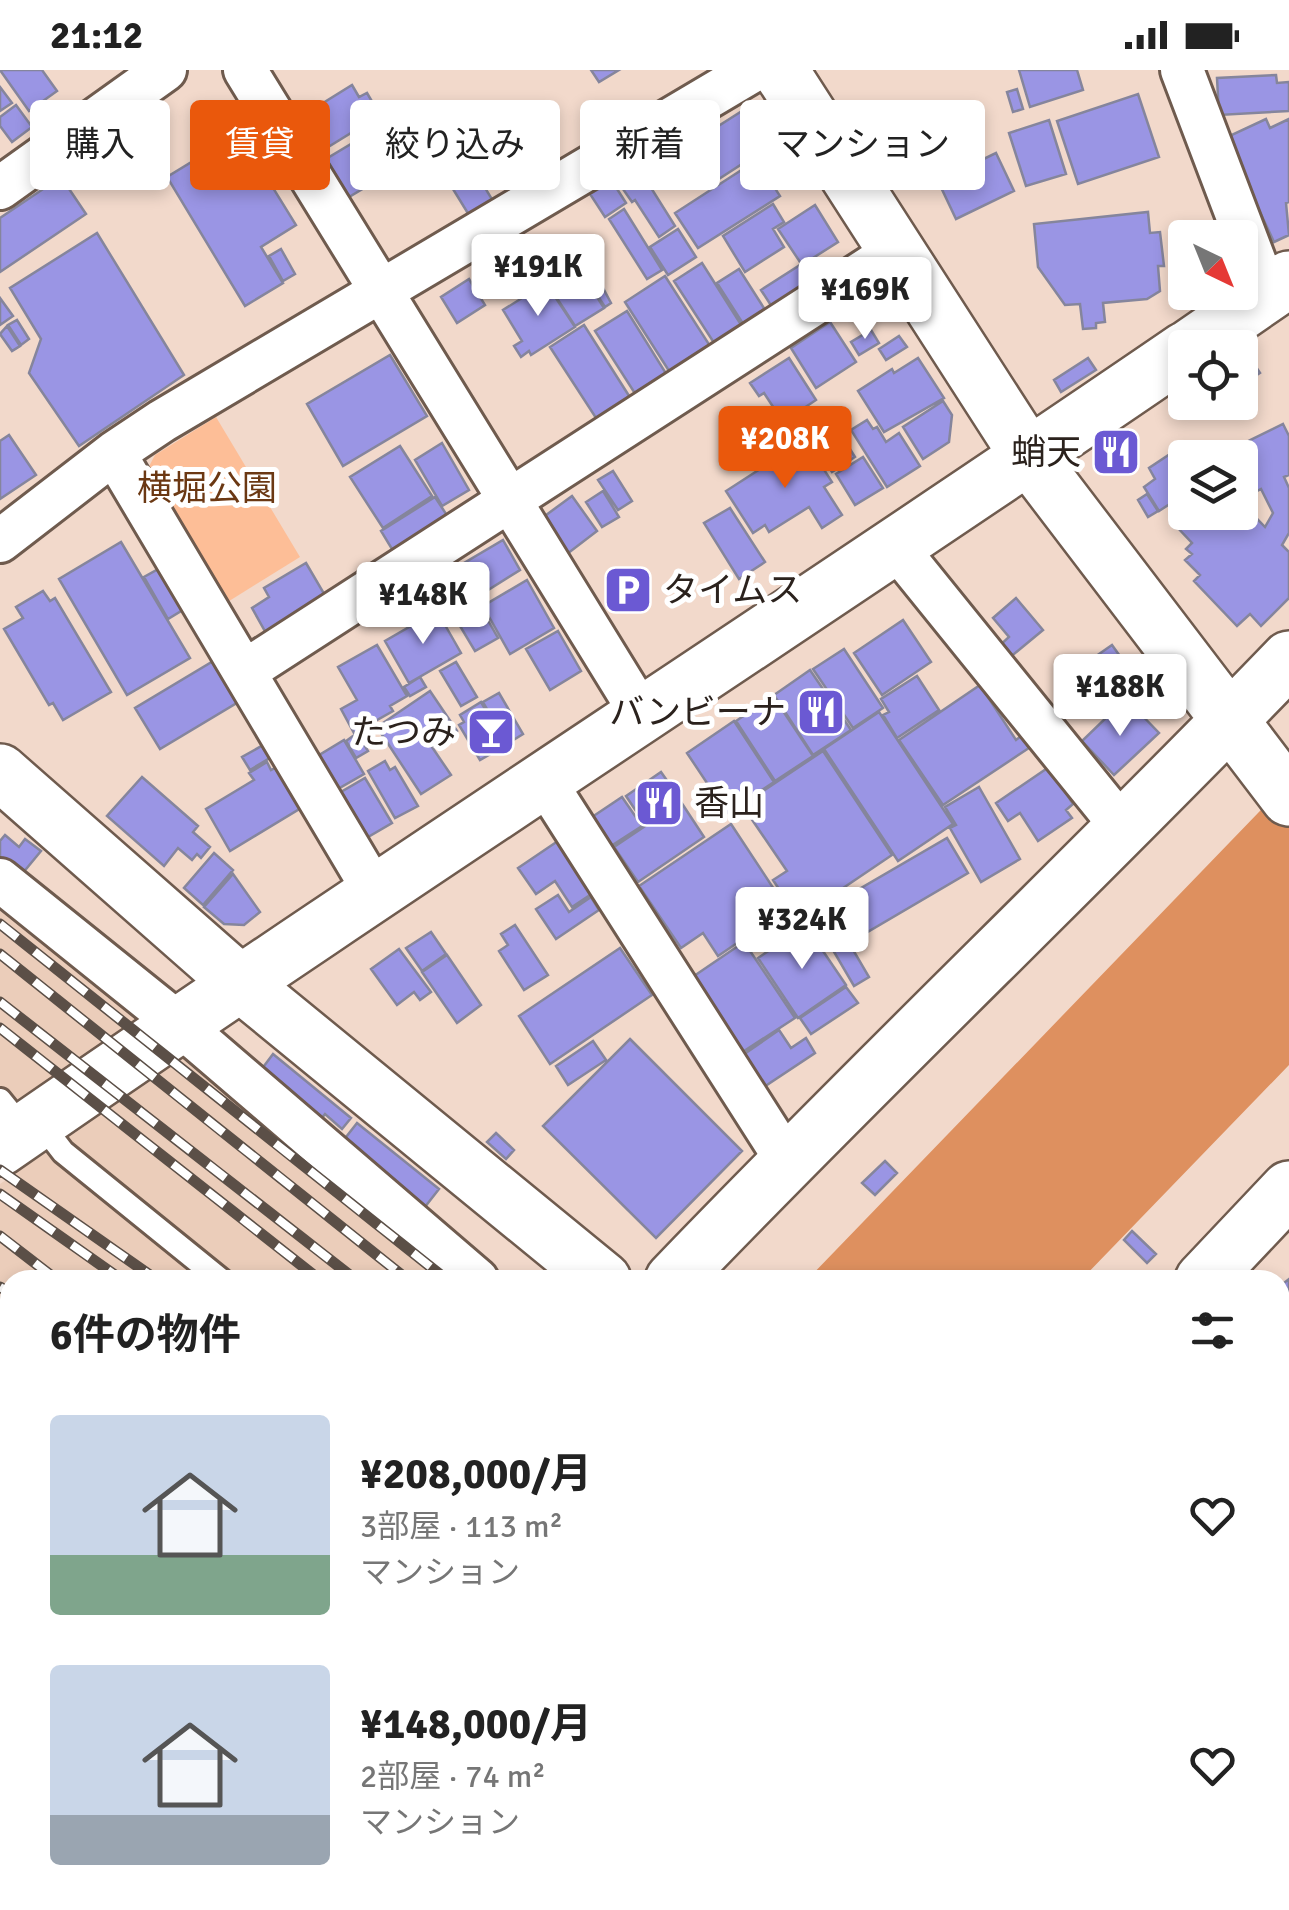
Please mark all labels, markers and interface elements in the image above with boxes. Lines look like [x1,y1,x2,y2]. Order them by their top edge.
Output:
text: 21:12 [50,12,143,59]
chip: 購入 [30,100,170,190]
chip: 賃貸 [190,100,330,190]
chip: 絞り込み [350,100,560,190]
chip: 新着 [580,100,720,190]
chip: マンション [740,100,985,190]
north arrow [1168,220,1258,310]
map controls [1168,220,1258,530]
pin: ¥191K [468,234,608,319]
text: ¥191K [494,247,582,286]
pin: ¥169K [795,257,935,342]
text: ¥169K [821,270,909,309]
button: locate [1168,330,1258,420]
pin: ¥208K [715,406,855,491]
text: ¥208K [741,419,829,458]
restaurant icon: 蛸天 [1090,426,1142,478]
place label: 蛸天 [1011,431,1081,474]
button: layers [1168,440,1258,530]
park label: 横堀公園 [137,467,277,510]
pin: ¥148K [353,562,493,647]
parking icon: タイムス [602,564,654,616]
place label: タイムス [663,569,802,612]
text: ¥148K [379,575,467,614]
pin: ¥188K [1050,654,1190,739]
text: ¥188K [1076,667,1164,706]
restaurant icon: バンビーナ [795,686,847,738]
place label: バンビーナ [609,691,786,734]
bar icon: たつみ [465,706,517,758]
place label: たつみ [351,711,456,754]
restaurant icon: 香山 [633,777,685,829]
place label: 香山 [694,782,764,825]
pin: ¥324K [732,887,872,972]
text: ¥324K [758,900,846,939]
icon: filters [1185,1303,1240,1358]
text: 6件の物件 [50,1310,241,1361]
text: ¥208,000/月 [360,1449,592,1500]
icon: home [130,1455,250,1575]
icon: heart [1185,1488,1240,1543]
text: 3部屋 · 113 m² [360,1507,563,1546]
text: マンション [360,1553,520,1592]
text: ¥148,000/月 [360,1699,592,1750]
icon: home [130,1705,250,1825]
icon: heart [1185,1738,1240,1793]
text: 2部屋 · 74 m² [360,1757,546,1796]
text: マンション [360,1803,520,1842]

